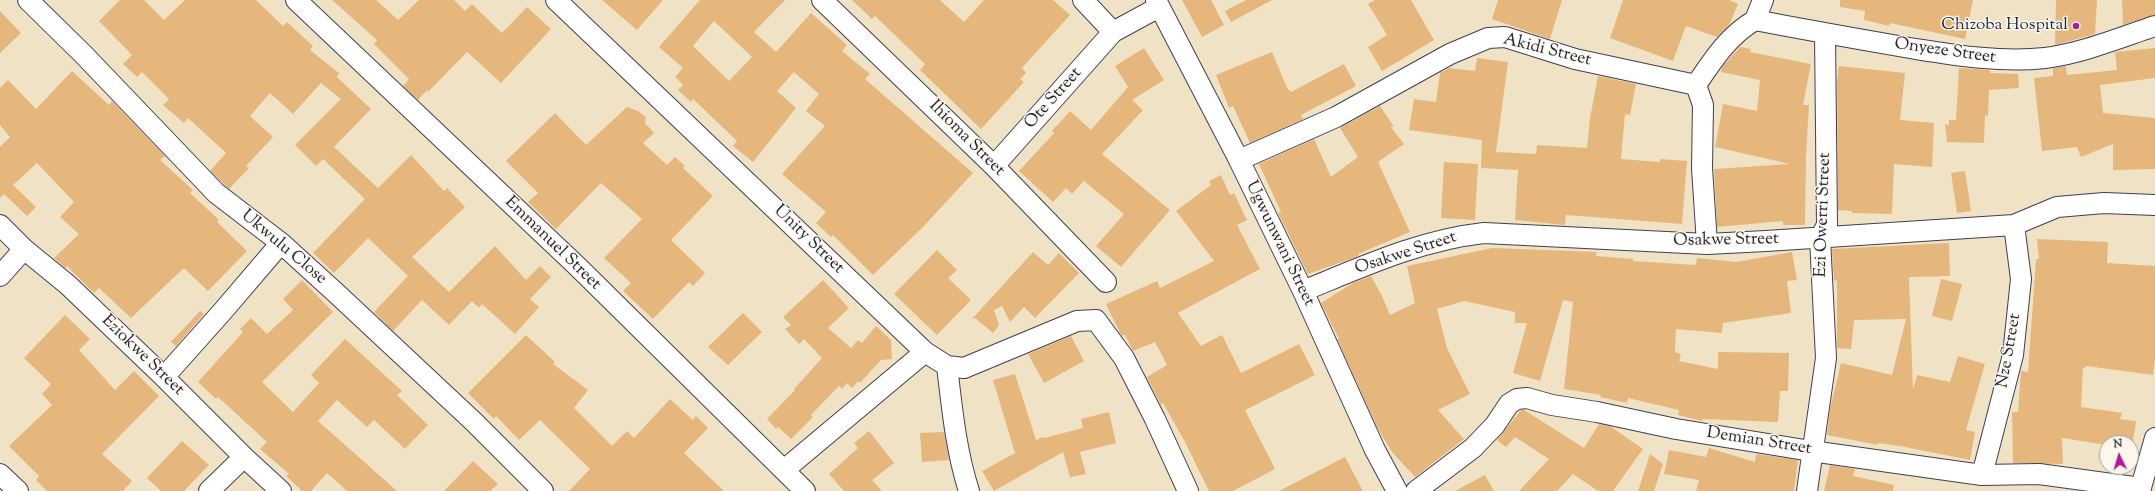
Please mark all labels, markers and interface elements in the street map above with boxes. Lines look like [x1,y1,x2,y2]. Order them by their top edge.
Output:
place label: Chizoba Hospital [1941,16,2068,36]
marker: Chizoba Hospital [2071,21,2081,31]
street label: Akidi Street [1501,30,1593,72]
street label: Onyeze Street [1893,35,1997,69]
street label: Ote Street [1021,64,1087,134]
street label: Ihioma Street [924,97,1008,181]
street label: Ezi Owerri Street [1812,152,1836,278]
street label: Ugwunwani Street [1240,178,1318,310]
street label: Emmanuel Street [500,193,604,295]
street label: Unity Street [768,201,848,279]
street label: Ukwulu Close [236,206,330,290]
street label: Osakwe Street [1353,228,1459,280]
street label: Osakwe Street [1673,230,1779,252]
street label: Eziokwe Street [96,311,188,401]
street label: Nze Street [1993,312,2027,390]
street label: Demian Street [1705,424,1813,460]
north arrow [2099,435,2139,475]
text: N [2113,436,2123,452]

